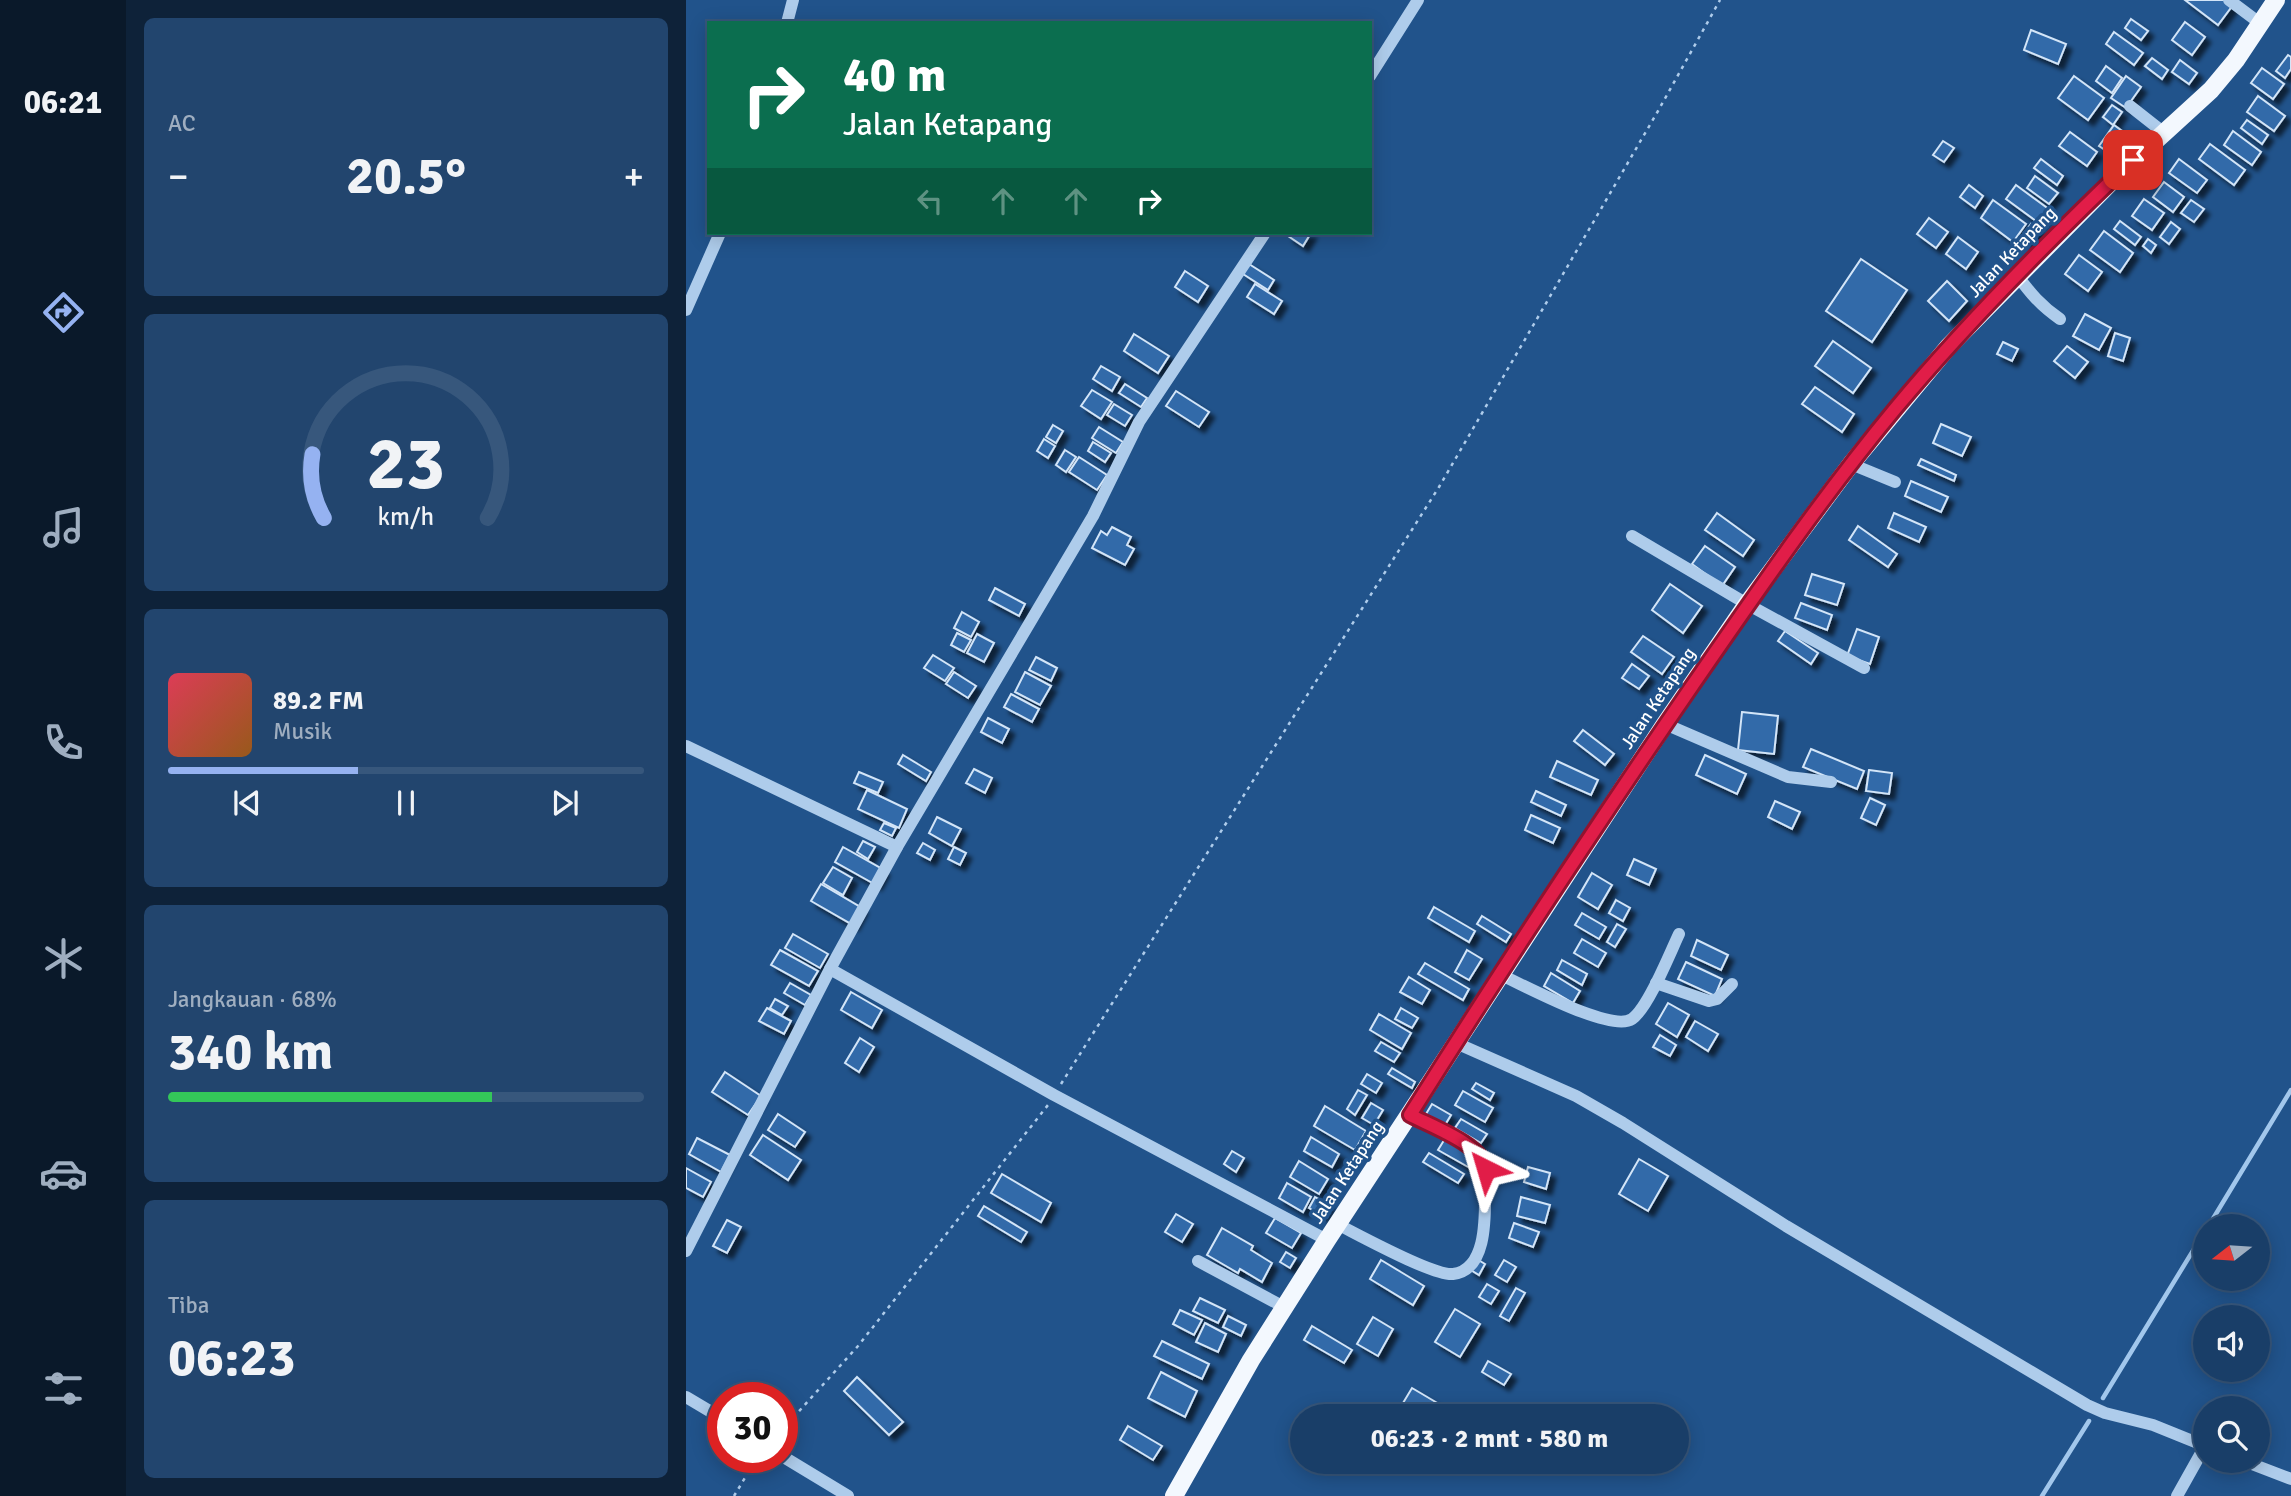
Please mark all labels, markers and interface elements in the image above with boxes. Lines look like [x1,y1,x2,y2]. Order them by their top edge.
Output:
text: 40 m [843,45,946,105]
icon: right [728,49,819,140]
text: 06:21 [24,83,102,122]
text: Jalan Ketapang [843,105,1052,144]
text: AC [168,109,196,138]
pin [2103,130,2163,190]
icon: arrive [2114,141,2152,179]
text: 20.5° [346,144,466,208]
text: − [168,153,189,200]
text: + [623,153,644,200]
icon: left [911,182,949,220]
icon: ahead [984,182,1022,220]
icon: ahead [1057,182,1095,220]
icon: right [1130,182,1168,220]
street label: Jalan Ketapang [1963,202,2061,302]
icon: directions [39,288,88,337]
text: 23 [367,421,445,510]
text: km/h [378,501,434,532]
icon: music [39,503,88,552]
street label: Jalan Ketapang [1616,643,1700,753]
text: 89.2 FM [273,685,364,717]
text: Musik [273,717,332,746]
icon: phone [39,718,88,767]
icon: previous [228,784,266,822]
icon: pause [387,784,425,822]
icon: next [546,784,584,822]
icon: climate [39,934,88,983]
text: Jangkauan · 68% [168,985,337,1014]
text: 340 km [168,1020,333,1084]
street label: Jalan Ketapang [1306,1117,1388,1227]
position arrow [1449,1132,1523,1206]
icon: car [39,1149,88,1198]
north arrow [2193,1214,2270,1292]
map controls [2193,1214,2270,1473]
text: Tiba [168,1291,209,1320]
button: sound [2193,1305,2270,1382]
text: 06:23 [168,1326,296,1390]
icon: filters [39,1364,88,1413]
speed limit sign: 30 [707,1382,798,1473]
button: search [2193,1396,2270,1473]
text: 06:23 · 2 mnt · 580 m [1371,1423,1608,1455]

